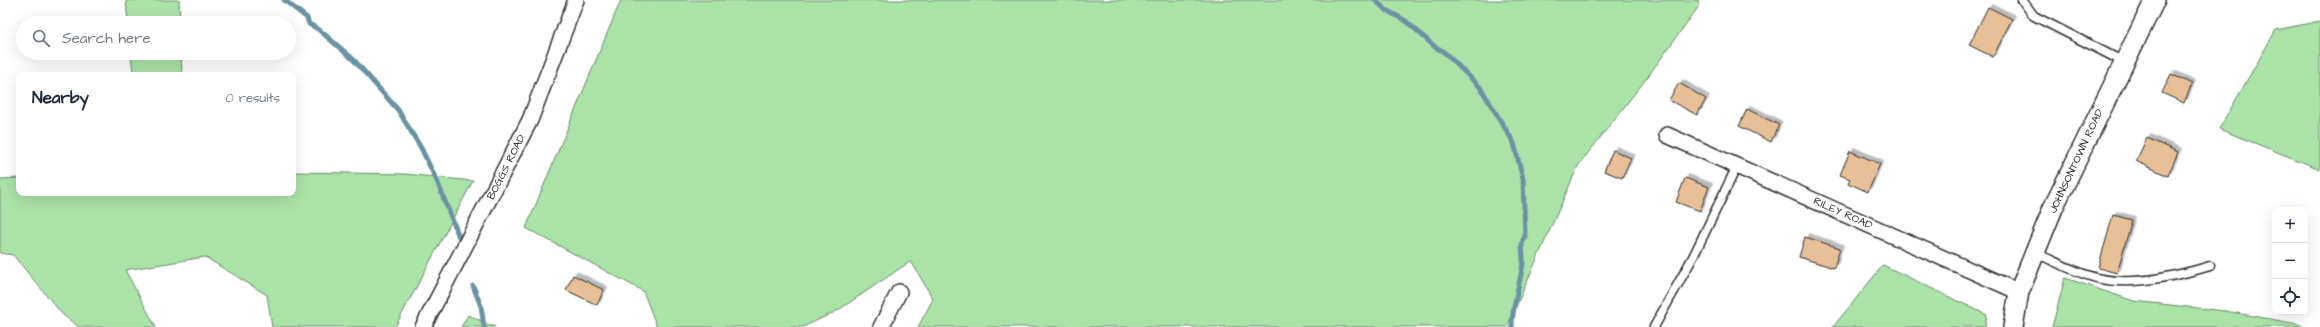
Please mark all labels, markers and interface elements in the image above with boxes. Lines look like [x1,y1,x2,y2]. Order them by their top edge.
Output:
search box [16,16,296,60]
icon: search [30,27,52,49]
text: Search here [62,28,151,49]
text: Nearby [32,86,89,110]
text: 0 results [225,89,280,107]
street label: JOHNSONTOWN ROAD [2045,106,2107,216]
street label: BOGGS ROAD [483,132,529,202]
street label: RILEY ROAD [1811,193,1875,233]
map controls [2272,207,2308,315]
button: + [2272,207,2308,243]
button: − [2272,243,2308,279]
button: locate [2272,279,2308,315]

